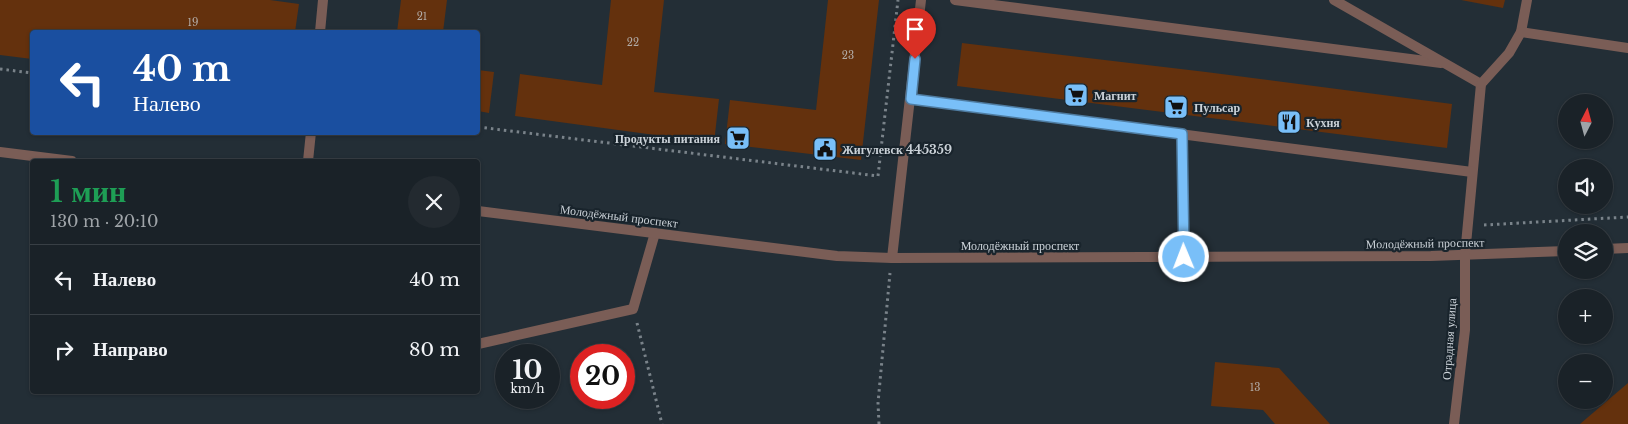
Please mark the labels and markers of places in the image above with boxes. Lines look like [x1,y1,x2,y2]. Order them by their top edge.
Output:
pin [894,8,936,59]
supermarket icon: Магнит [1063,82,1089,108]
place label: Магнит [1094,88,1137,103]
supermarket icon: Пульсар [1163,94,1189,120]
place label: Пульсар [1194,100,1241,115]
restaurant icon: Кухня [1276,109,1302,135]
place label: Кухня [1306,115,1340,130]
supermarket icon: Продукты питания [725,125,751,151]
place label: Продукты питания [615,131,721,146]
public building icon: Жигулевск 445359 [812,136,838,162]
place label: Жигулевск 445359 [842,142,952,157]

